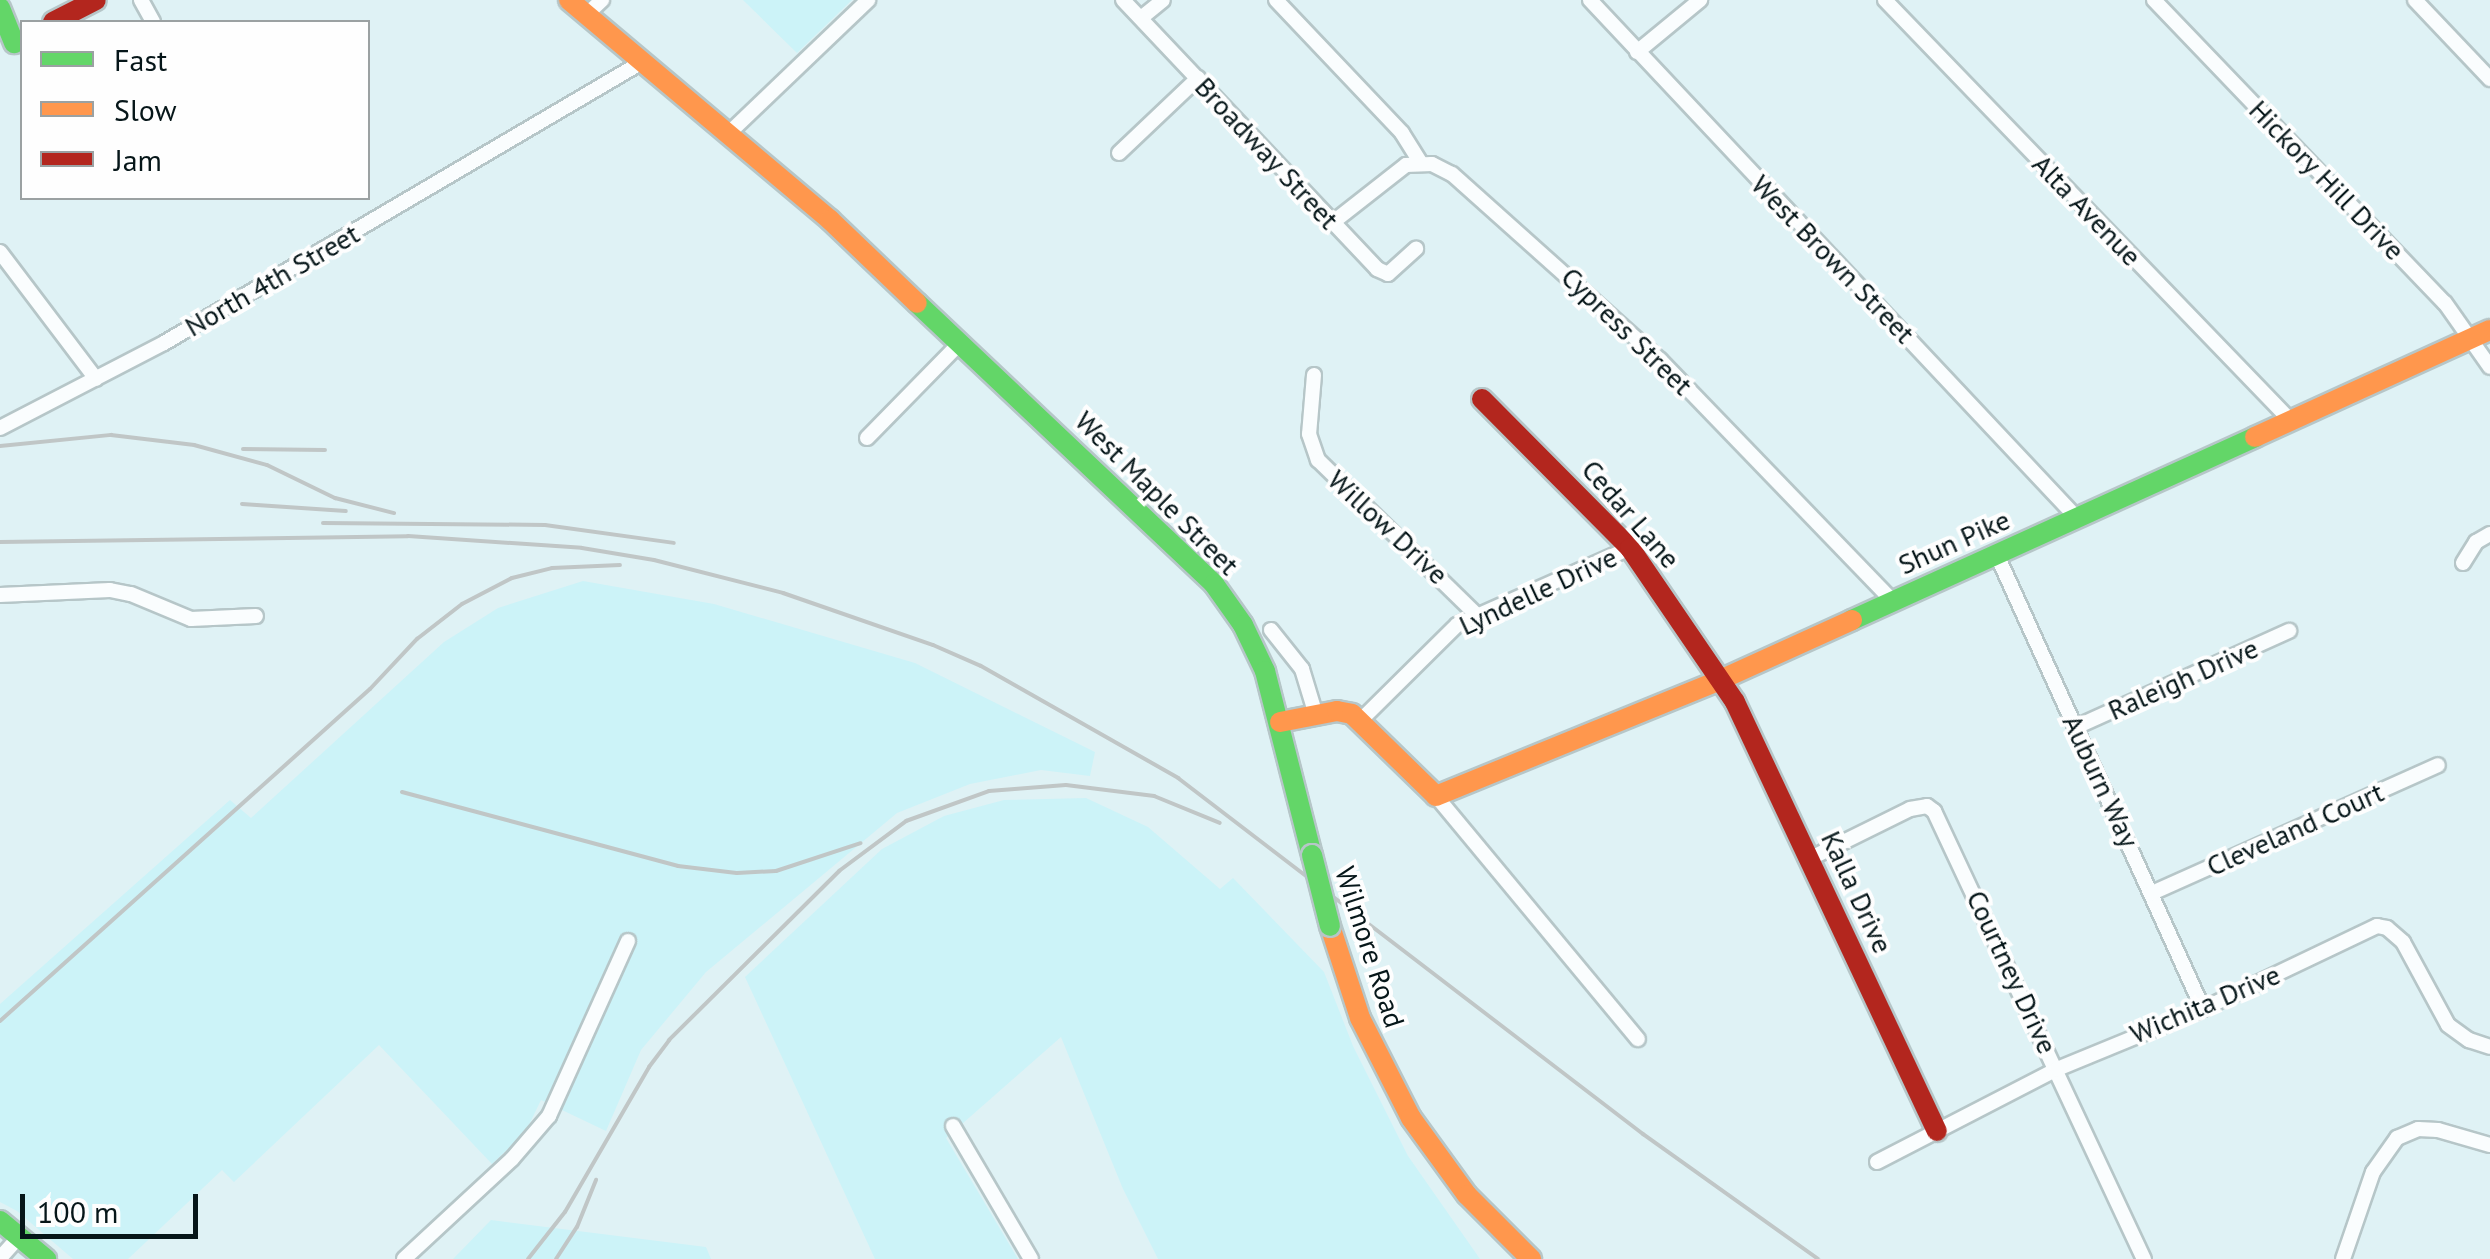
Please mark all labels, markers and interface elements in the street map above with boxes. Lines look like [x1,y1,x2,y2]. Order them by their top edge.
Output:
legend [20,20,370,200]
text: Fast [114,40,167,79]
street label: Broadway Street [1188,70,1346,236]
text: Slow [114,90,177,129]
street label: Hickory Hill Drive [2242,93,2412,267]
text: Jam [114,140,162,179]
street label: Alta Avenue [2025,147,2149,273]
street label: West Brown Street [1744,168,1922,350]
street label: North 4th Street [179,217,365,343]
street label: Cypress Street [1554,260,1700,402]
street label: West Maple Street [1068,404,1246,582]
street label: Cedar Lane [1575,453,1687,575]
street label: Willow Drive [1321,463,1455,591]
street label: Shun Pike [1893,503,2015,581]
street label: Lyndelle Drive [1454,540,1622,642]
street label: Raleigh Drive [2103,631,2263,727]
street label: Auburn Way [2056,709,2146,853]
street label: Cleveland Court [2201,775,2389,883]
street label: Kalla Drive [1814,826,1900,958]
street label: Wilmore Road [1328,862,1412,1032]
street label: Courtney Drive [1959,885,2065,1059]
street label: Wichita Drive [2125,957,2285,1051]
scale bar [25,1174,202,1236]
text: 100 m [37,1192,118,1231]

